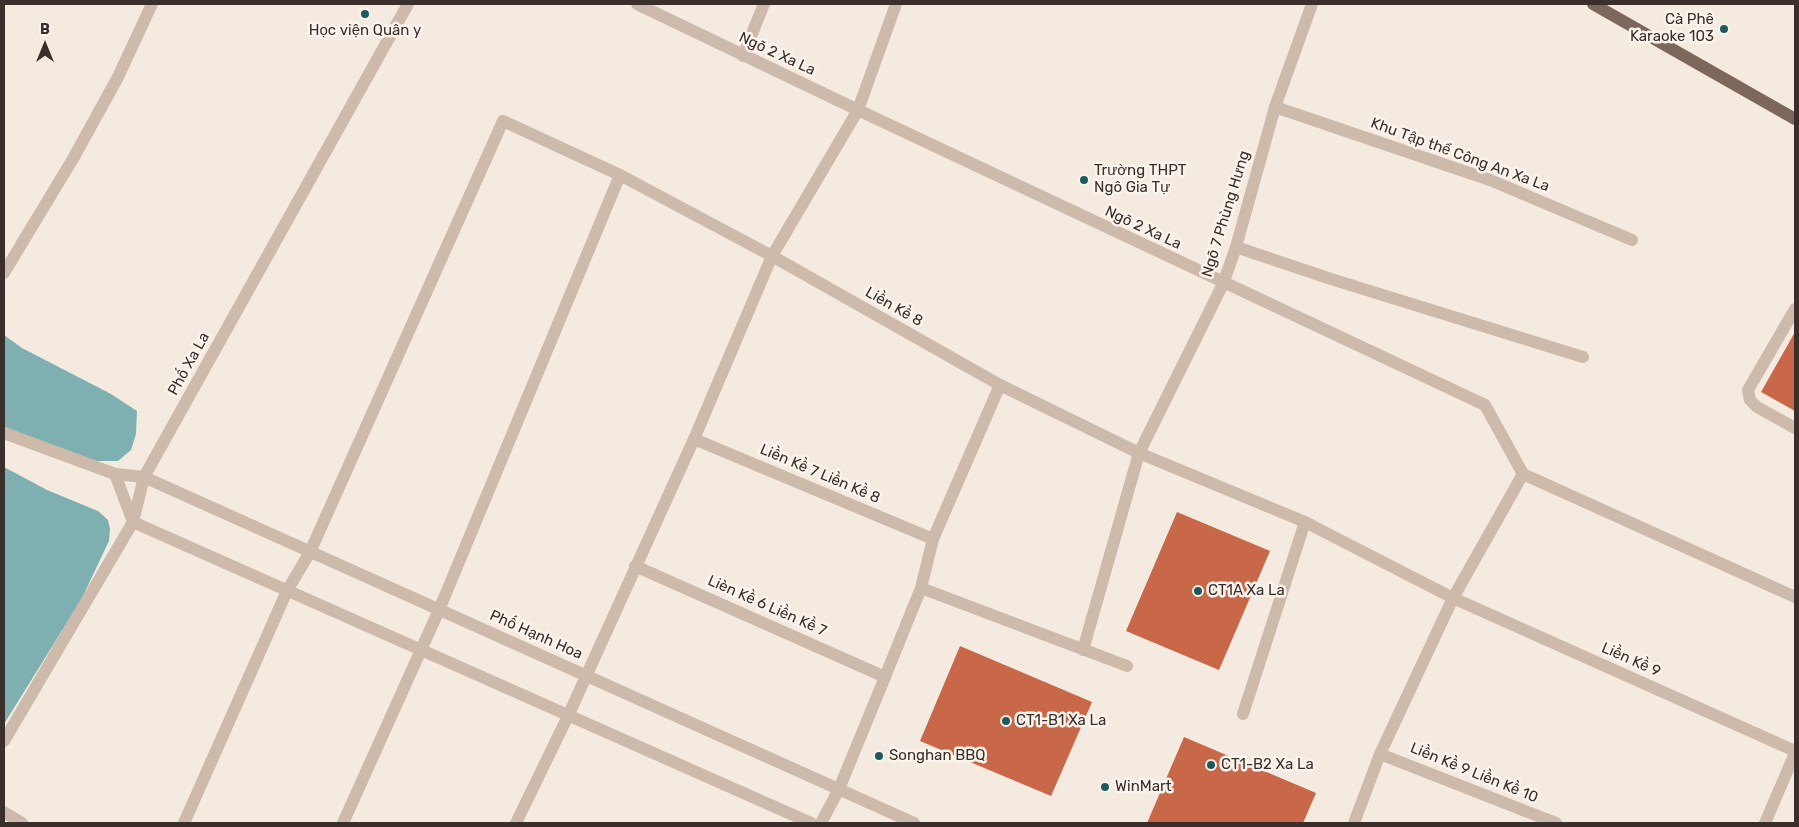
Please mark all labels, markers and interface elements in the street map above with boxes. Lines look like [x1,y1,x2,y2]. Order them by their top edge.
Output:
marker: Học viện Quân y [359,8,371,20]
place label: Cà Phê Karaoke 103 [1630,11,1714,46]
north arrow [20,20,70,70]
text: B [40,21,50,38]
place label: Học viện Quân y [309,22,421,40]
marker: Cà Phê Karaoke 103 [1718,23,1730,35]
street label: Ngõ 2 Xa La [736,28,818,80]
street label: Khu Tập thể Công An Xa La [1368,114,1552,196]
street label: Ngõ 7 Phùng Hưng [1198,149,1254,279]
place label: Trường THPT Ngô Gia Tự [1094,162,1186,197]
marker: Trường THPT Ngô Gia Tự [1078,174,1090,186]
street label: Ngõ 2 Xa La [1102,202,1184,254]
street label: Liền Kề 8 [862,283,926,331]
street label: Phố Xa La [164,329,214,399]
street label: Liền Kề 7 Liền Kề 8 [757,441,883,507]
street label: Lièn Kề 6 Liền Kề 7 [705,572,829,640]
place label: CT1A Xa La [1208,582,1285,600]
marker: CT1A Xa La [1192,585,1204,597]
street label: Phố Hạnh Hoa [487,607,585,663]
street label: Liền Kề 9 [1599,639,1663,681]
place label: CT1-B1 Xa La [1016,712,1106,730]
marker: CT1-B1 Xa La [1000,715,1012,727]
street label: Liền Kề 9 Liền Kề 10 [1407,739,1541,807]
place label: Songhan BBQ [889,747,985,765]
marker: Songhan BBQ [873,750,885,762]
place label: CT1-B2 Xa La [1221,756,1314,774]
marker: CT1-B2 Xa La [1205,759,1217,771]
place label: WinMart [1115,778,1171,796]
marker: WinMart [1099,781,1111,793]

